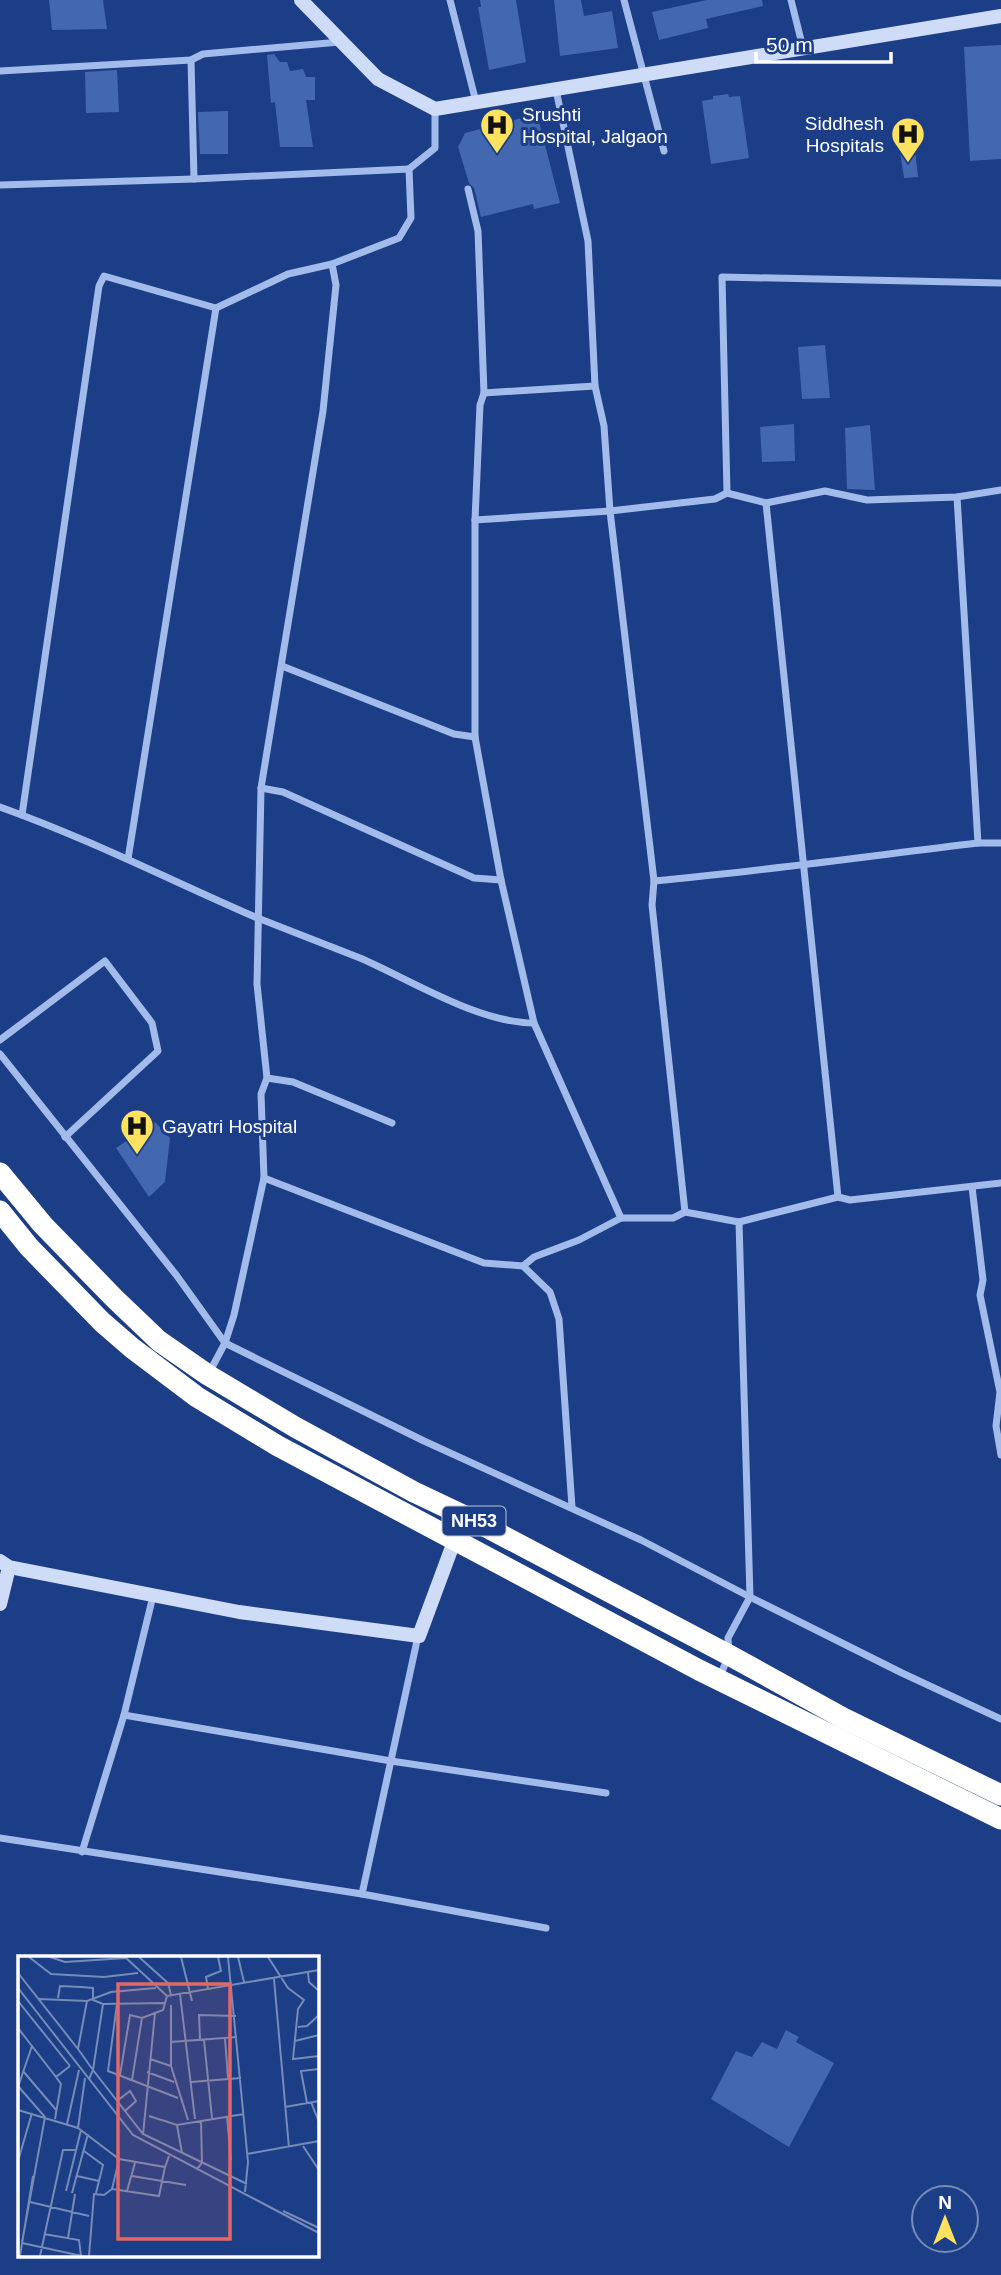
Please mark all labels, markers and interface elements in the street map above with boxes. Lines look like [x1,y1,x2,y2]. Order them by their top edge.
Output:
scale bar [756,21,891,65]
text: 50 m [766,33,813,56]
place label: Srushti Hospital, Jalgaon [522,104,668,147]
hospital icon: Srushti Hospital, Jalgaon [478,106,516,155]
place label: Siddhesh Hospitals [805,113,884,156]
hospital icon: Siddhesh Hospitals [889,115,927,164]
hospital icon: Gayatri Hospital [118,1107,156,1156]
place label: Gayatri Hospital [162,1116,297,1137]
road number: NH53 [442,1506,505,1536]
inset map [18,1956,318,2258]
north arrow [910,2184,980,2254]
text: N [938,2192,952,2213]

